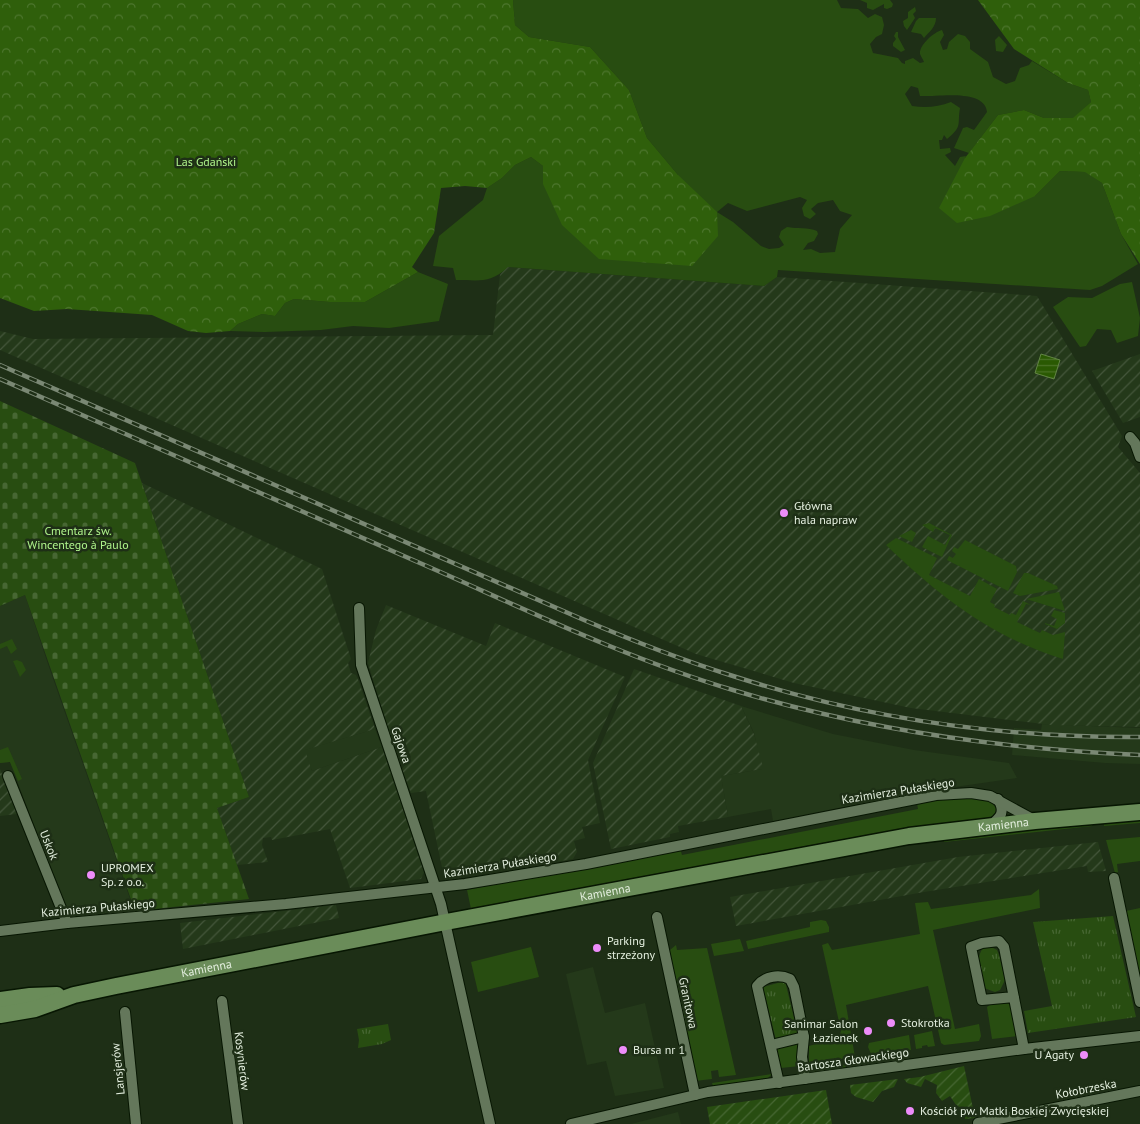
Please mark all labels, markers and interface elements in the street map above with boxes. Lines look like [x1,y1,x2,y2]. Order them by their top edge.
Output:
park label: Las Gdański [176,154,236,169]
place label: Główna hala napraw [794,498,857,527]
marker: Główna hala napraw [778,507,790,519]
park label: Cmentarz św. Wincentego à Paulo [27,523,129,552]
street label: Gajowa [388,725,415,765]
street label: Kazimierza Pułaskiego [840,774,956,807]
street label: Kamienna [977,814,1030,835]
street label: Uskok [37,828,62,862]
street label: Kazimierza Pułaskiego [442,848,558,881]
place label: UPROMEX Sp. z o.o. [101,860,154,889]
marker: UPROMEX Sp. z o.o. [85,869,97,881]
street label: Kamienna [579,880,632,904]
street label: Kazimierza Pułaskiego [40,895,156,920]
place label: Parking strzeżony [607,933,656,962]
marker: Parking strzeżony [591,942,603,954]
street label: Kamienna [180,956,233,980]
street label: Granitowa [676,976,701,1030]
place label: Stokrotka [901,1015,950,1030]
place label: Sanimar Salon Łazienek [784,1016,858,1045]
marker: Stokrotka [885,1017,897,1029]
marker: Sanimar Salon Łazienek [862,1025,874,1037]
street label: Kosynierów [231,1031,254,1091]
street label: Lansjerów [107,1042,128,1096]
place label: Bursa nr 1 [633,1042,685,1057]
marker: Bursa nr 1 [617,1044,629,1056]
street label: Bartosza Głowackiego [796,1044,910,1075]
place label: U Agaty [1034,1047,1074,1062]
marker: U Agaty [1078,1049,1090,1061]
street label: Kołobrzeska [1054,1075,1118,1102]
place label: Kościół pw. Matki Boskiej Zwycięskiej [920,1103,1109,1118]
marker: Kościół pw. Matki Boskiej Zwycięskiej [904,1105,916,1117]

